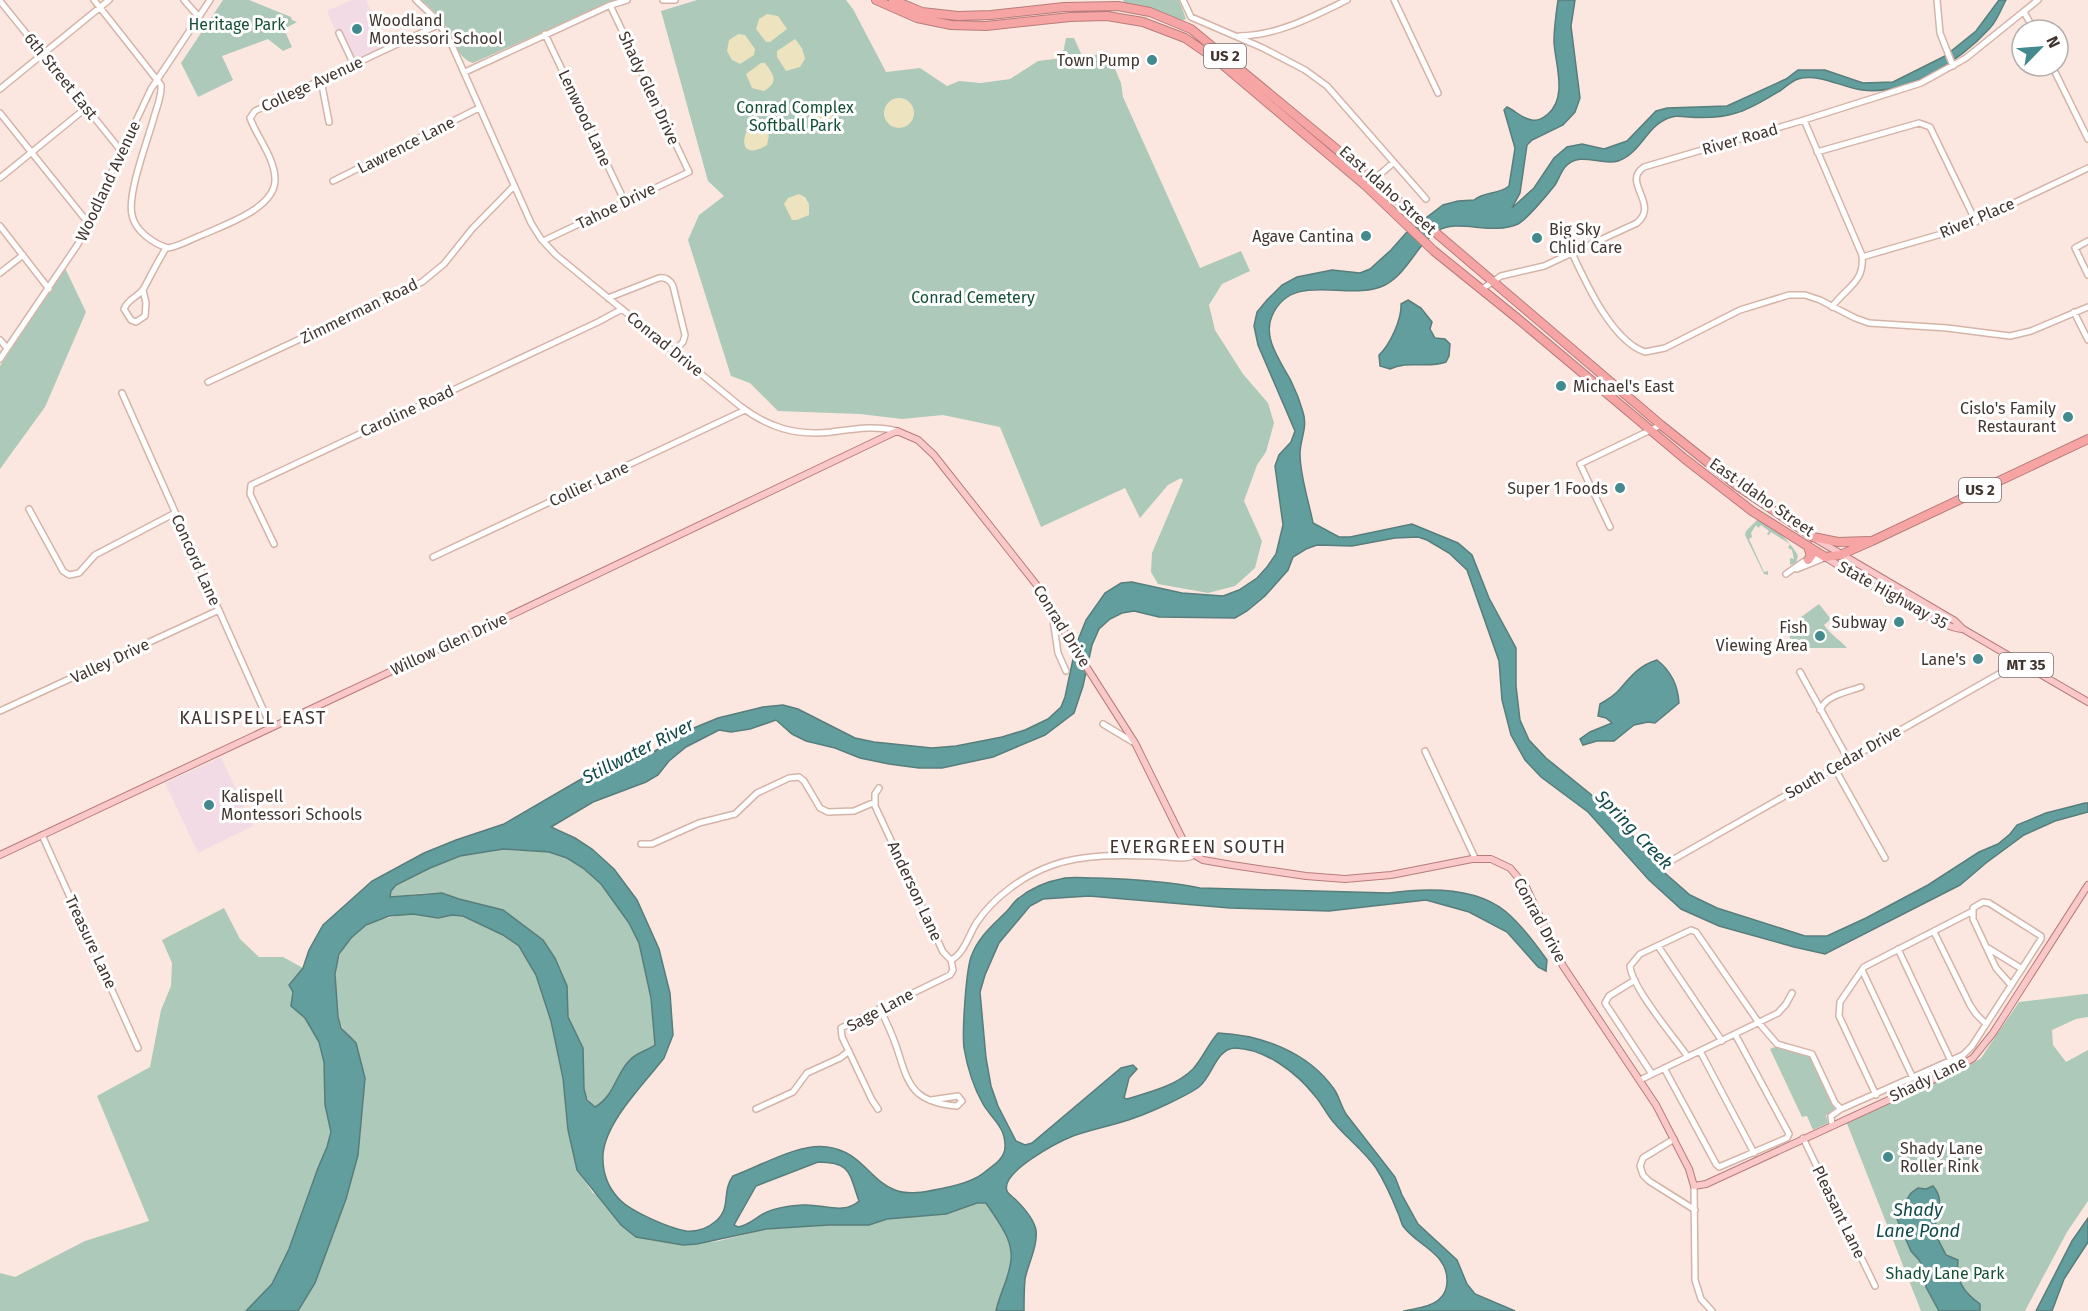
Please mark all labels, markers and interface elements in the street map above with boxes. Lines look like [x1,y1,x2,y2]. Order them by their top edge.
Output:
place label: Woodland Montessori School [369,11,503,48]
park label: Heritage Park [188,15,286,34]
north arrow [2010,18,2070,78]
marker: Woodland Montessori School [350,22,364,36]
street label: Shady Glen Drive [614,28,684,148]
street label: 6th Street East [20,29,102,123]
text: N [2042,33,2064,51]
road number: US 2 [1204,44,1246,68]
place label: Town Pump [1057,51,1140,70]
street label: College Avenue [258,52,366,116]
marker: Town Pump [1145,53,1159,67]
street label: Lenwood Lane [554,67,616,169]
park label: Conrad Complex Softball Park [736,98,854,135]
street label: Lawrence Lane [354,112,458,178]
street label: Woodland Avenue [72,118,144,244]
street label: River Road [1700,119,1780,159]
street label: East Idaho Street [1336,142,1441,239]
street label: Tahoe Drive [573,179,659,233]
street label: River Place [1937,194,2017,242]
place label: Big Sky Chlid Care [1549,220,1622,257]
place label: Agave Cantina [1252,227,1354,246]
marker: Agave Cantina [1359,229,1373,243]
marker: Big Sky Chlid Care [1530,231,1544,245]
street label: Zimmerman Road [297,274,421,348]
park label: Conrad Cemetery [911,288,1035,307]
street label: Conrad Drive [623,307,707,381]
place label: Michael's East [1573,377,1674,396]
marker: Michael's East [1554,379,1568,393]
street label: Caroline Road [357,381,457,441]
place label: Cislo's Family Restaurant [1960,399,2056,436]
marker: Cislo's Family Restaurant [2061,410,2075,424]
street label: East Idaho Street [1706,454,1818,540]
street label: Collier Lane [546,457,632,511]
road number: US 2 [1959,478,2001,502]
place label: Super 1 Foods [1507,479,1608,498]
marker: Super 1 Foods [1613,481,1627,495]
street label: Concord Lane [167,511,225,609]
street label: State Highway 35 [1835,557,1951,633]
street label: Conrad Drive [1029,582,1095,670]
street label: Willow Glen Drive [388,609,510,679]
place label: Subway [1832,613,1887,632]
marker: Subway [1892,615,1906,629]
place label: Fish Viewing Area [1716,618,1808,655]
marker: Fish Viewing Area [1813,629,1827,643]
street label: Valley Drive [68,635,152,687]
place label: Lane's [1921,650,1966,669]
marker: Lane's [1971,652,1985,666]
road number: MT 35 [1999,653,2053,677]
district label: KALISPELL EAST [179,707,327,729]
water label: Stillwater River [578,713,698,789]
street label: South Cedar Drive [1782,721,1904,803]
water label: Spring Creek [1590,785,1677,874]
place label: Kalispell Montessori Schools [221,787,362,824]
marker: Kalispell Montessori Schools [202,798,216,812]
district label: EVERGREEN SOUTH [1110,836,1286,858]
street label: Anderson Lane [884,838,946,944]
street label: Conrad Drive [1510,874,1570,966]
street label: Treasure Lane [61,892,121,992]
street label: Sage Lane [843,984,917,1036]
street label: Shady Lane [1886,1052,1970,1106]
place label: Shady Lane Roller Rink [1900,1139,1983,1176]
marker: Shady Lane Roller Rink [1881,1150,1895,1164]
street label: Pleasant Lane [1808,1163,1870,1261]
water label: Shady Lane Pond [1876,1199,1961,1242]
park label: Shady Lane Park [1886,1264,2005,1283]

